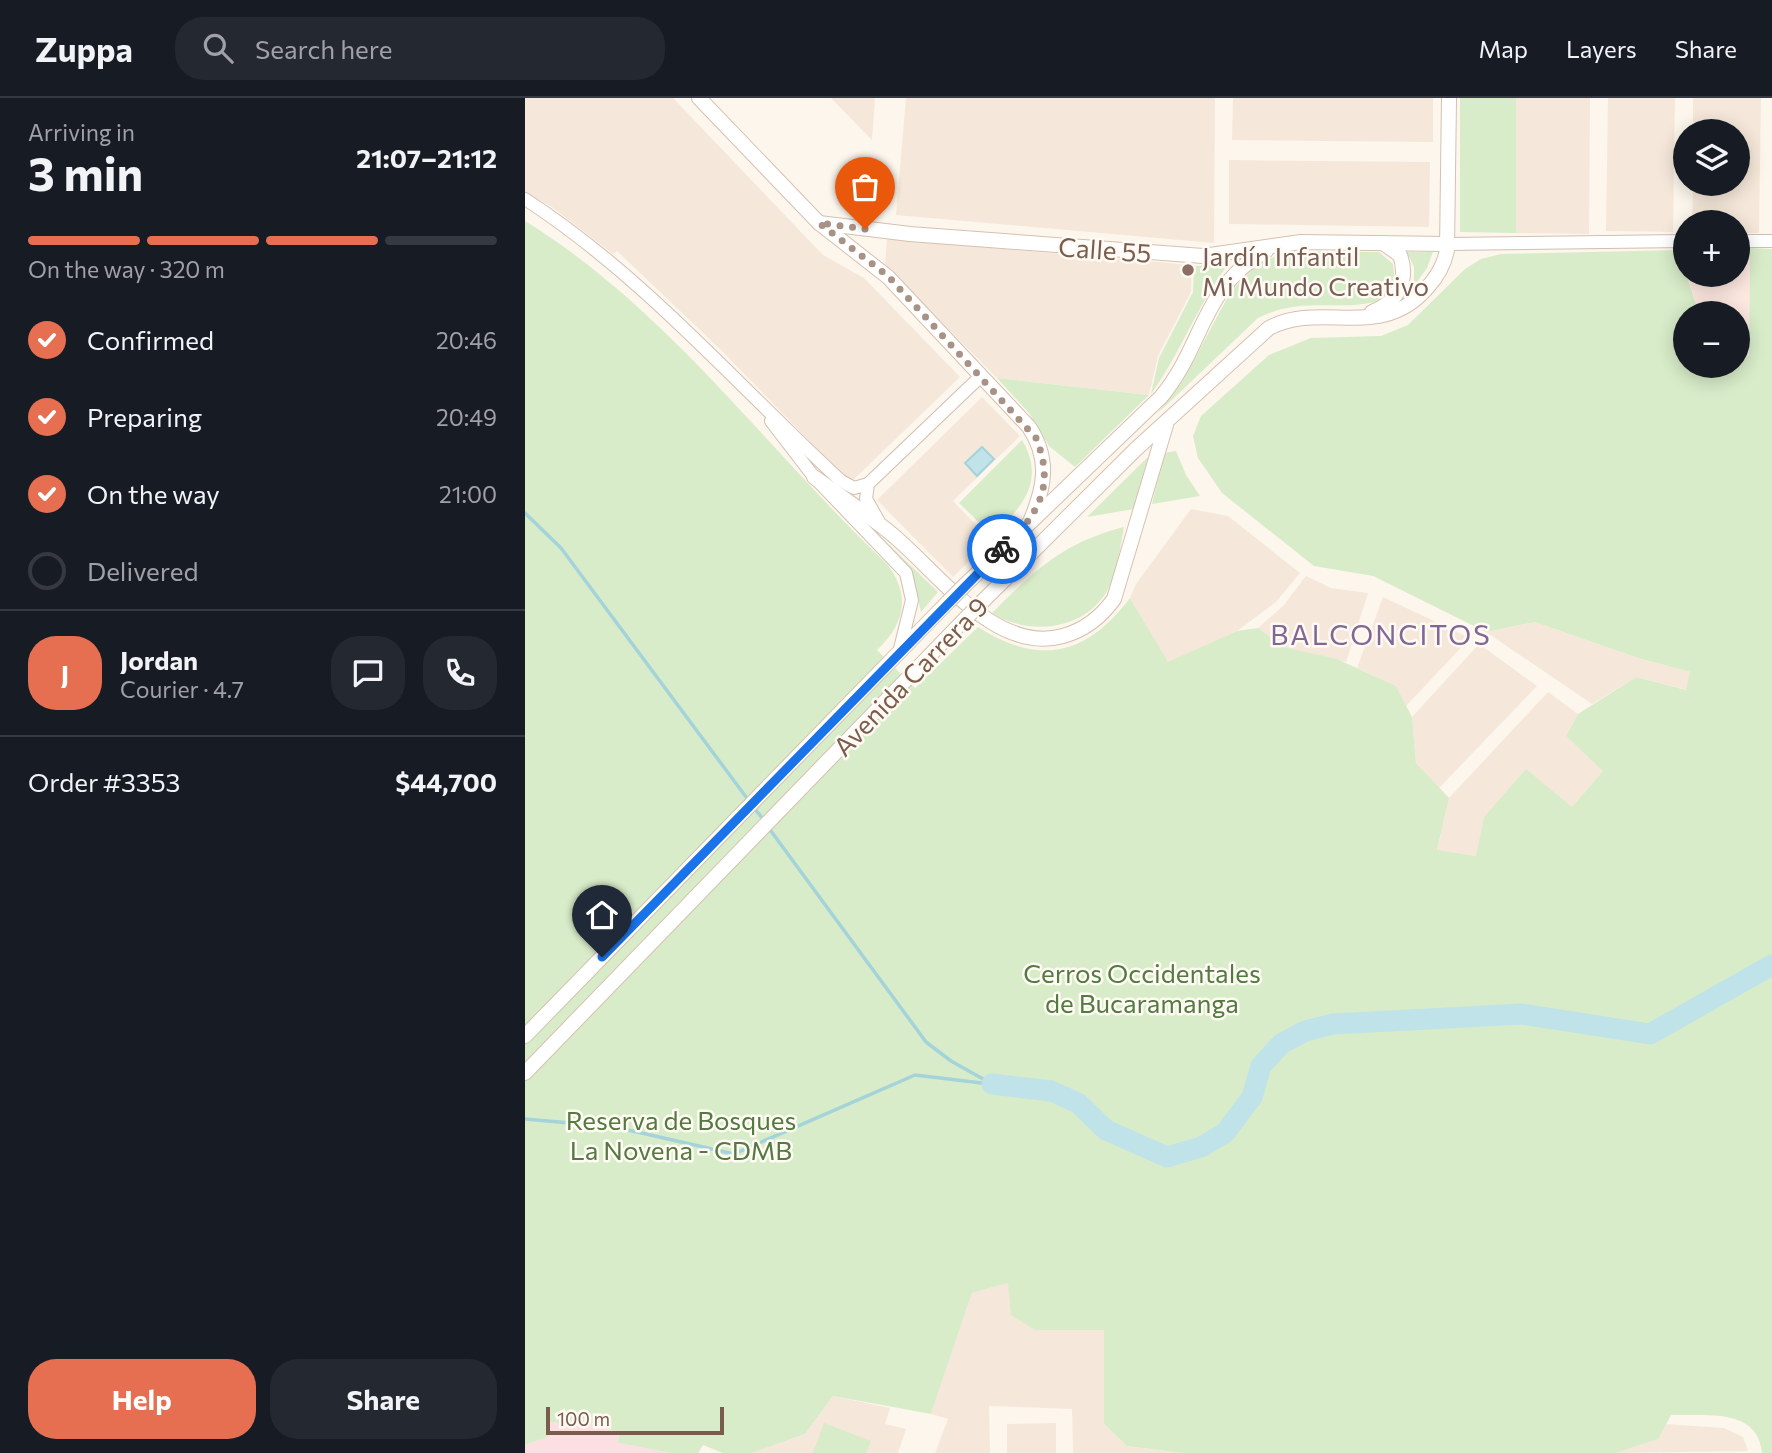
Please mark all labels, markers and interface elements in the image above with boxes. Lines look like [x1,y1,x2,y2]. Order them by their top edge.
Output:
search box [175,17,665,80]
text: Zuppa [35,28,133,69]
icon: search [199,29,237,67]
text: Search here [255,33,392,64]
text: Map [1479,34,1528,63]
text: Layers [1566,34,1637,63]
text: Share [1675,34,1737,63]
text: Arriving in [28,118,135,146]
map controls [1673,119,1750,378]
button: layers [1673,119,1750,196]
text: 21:07–21:12 [356,142,497,173]
text: 3 min [28,144,143,200]
pin [835,157,895,229]
icon: bag [846,168,884,206]
button: + [1673,210,1750,287]
street label: Calle 55 [1057,230,1153,268]
place label: Jardín Infantil Mi Mundo Creativo [1202,240,1429,301]
text: On the way · 320 m [28,255,225,283]
marker: Jardín Infantil Mi Mundo Creativo [1180,262,1196,278]
button: − [1673,301,1750,378]
icon: check [28,321,66,359]
text: Confirmed [87,324,214,355]
text: 20:46 [436,326,497,354]
icon: check [28,398,66,436]
text: Preparing [87,401,202,432]
text: 20:49 [436,403,497,431]
icon: check [28,475,66,513]
text: On the way [87,478,220,509]
text: 21:00 [439,480,497,508]
courier [967,514,1037,584]
icon: bike [983,530,1021,568]
text: Delivered [87,555,198,586]
street label: Avenida Carrera 9 [826,590,994,762]
district label: BALCONCITOS [1270,617,1492,651]
button: chat [331,636,405,710]
button: phone [423,636,497,710]
text: Jordan [120,644,198,675]
text: J [61,658,69,689]
text: Courier · 4.7 [120,675,244,703]
text: Order #3353 [28,766,180,797]
text: $44,700 [395,766,497,797]
pin [572,885,632,957]
icon: home [583,896,621,934]
park label: Cerros Occidentales de Bucaramanga [1023,957,1261,1018]
park label: Reserva de Bosques La Novena - CDMB [566,1104,796,1165]
button: Help [28,1359,256,1439]
button: Share [270,1359,497,1439]
scale bar [546,1404,725,1436]
text: 100 m [557,1407,610,1430]

